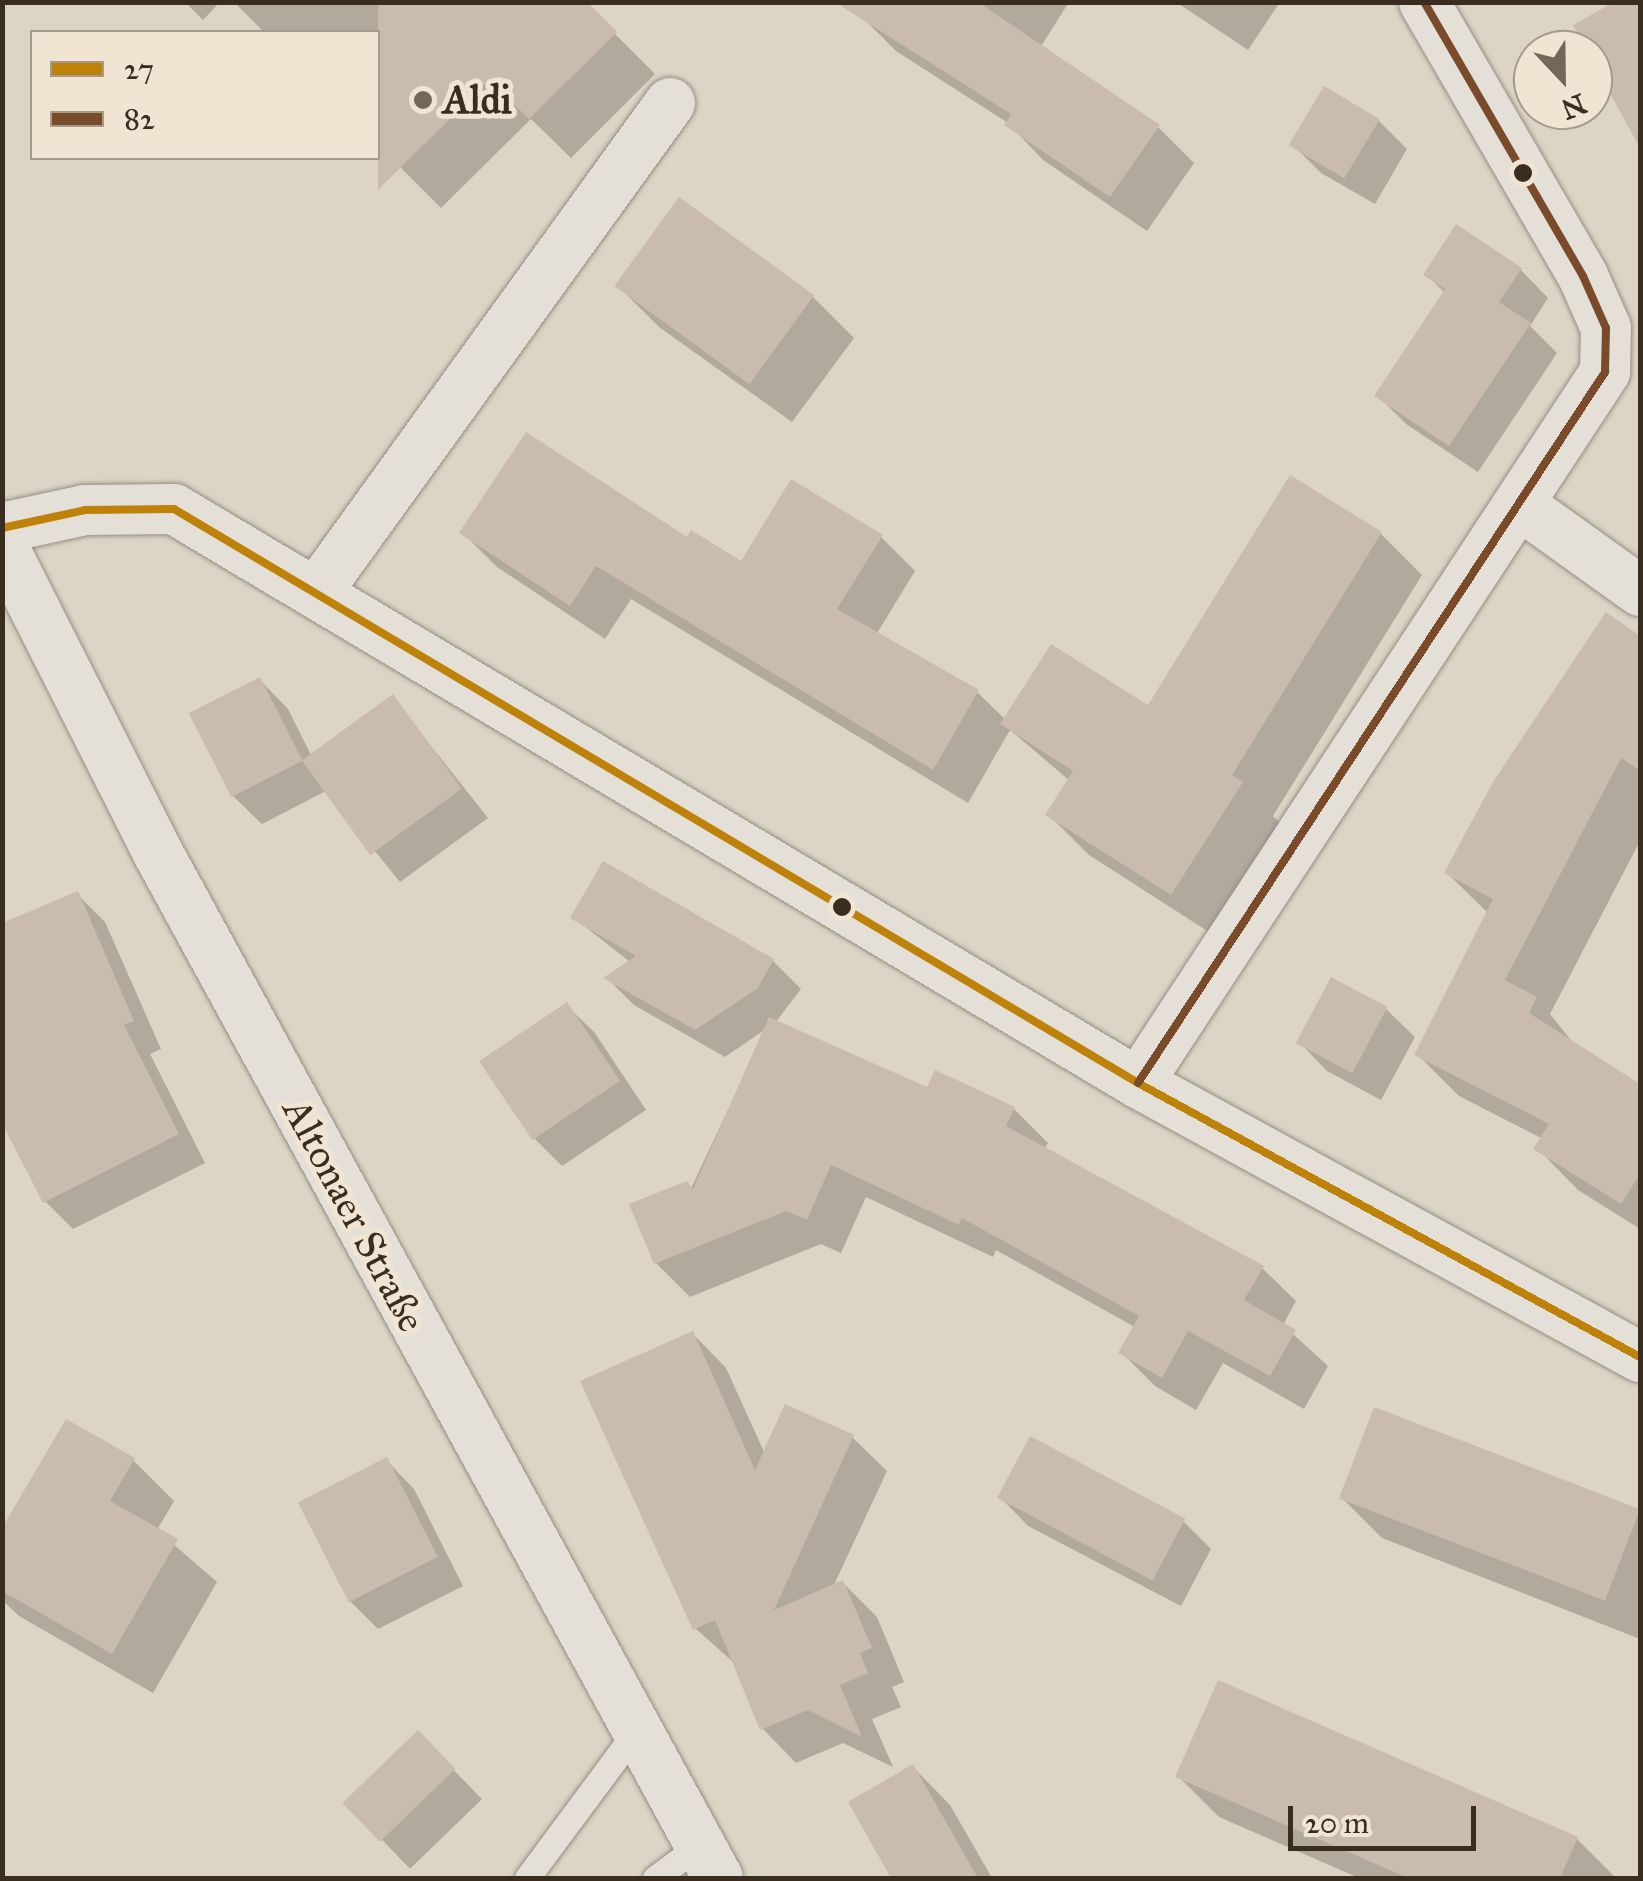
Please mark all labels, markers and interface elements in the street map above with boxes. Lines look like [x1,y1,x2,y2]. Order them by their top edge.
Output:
legend [30,30,380,160]
north arrow [1513,30,1613,130]
text: 27 [124,51,154,87]
place label: Aldi [443,76,512,124]
text: N [1556,86,1591,127]
marker: Aldi [412,89,434,111]
text: 82 [124,101,155,137]
unlabelled marker [1513,163,1533,183]
unlabelled marker [832,897,852,917]
street label: Altonaer Straße [272,1090,436,1340]
scale bar [1293,1786,1480,1848]
text: 20 m [1305,1805,1369,1841]

